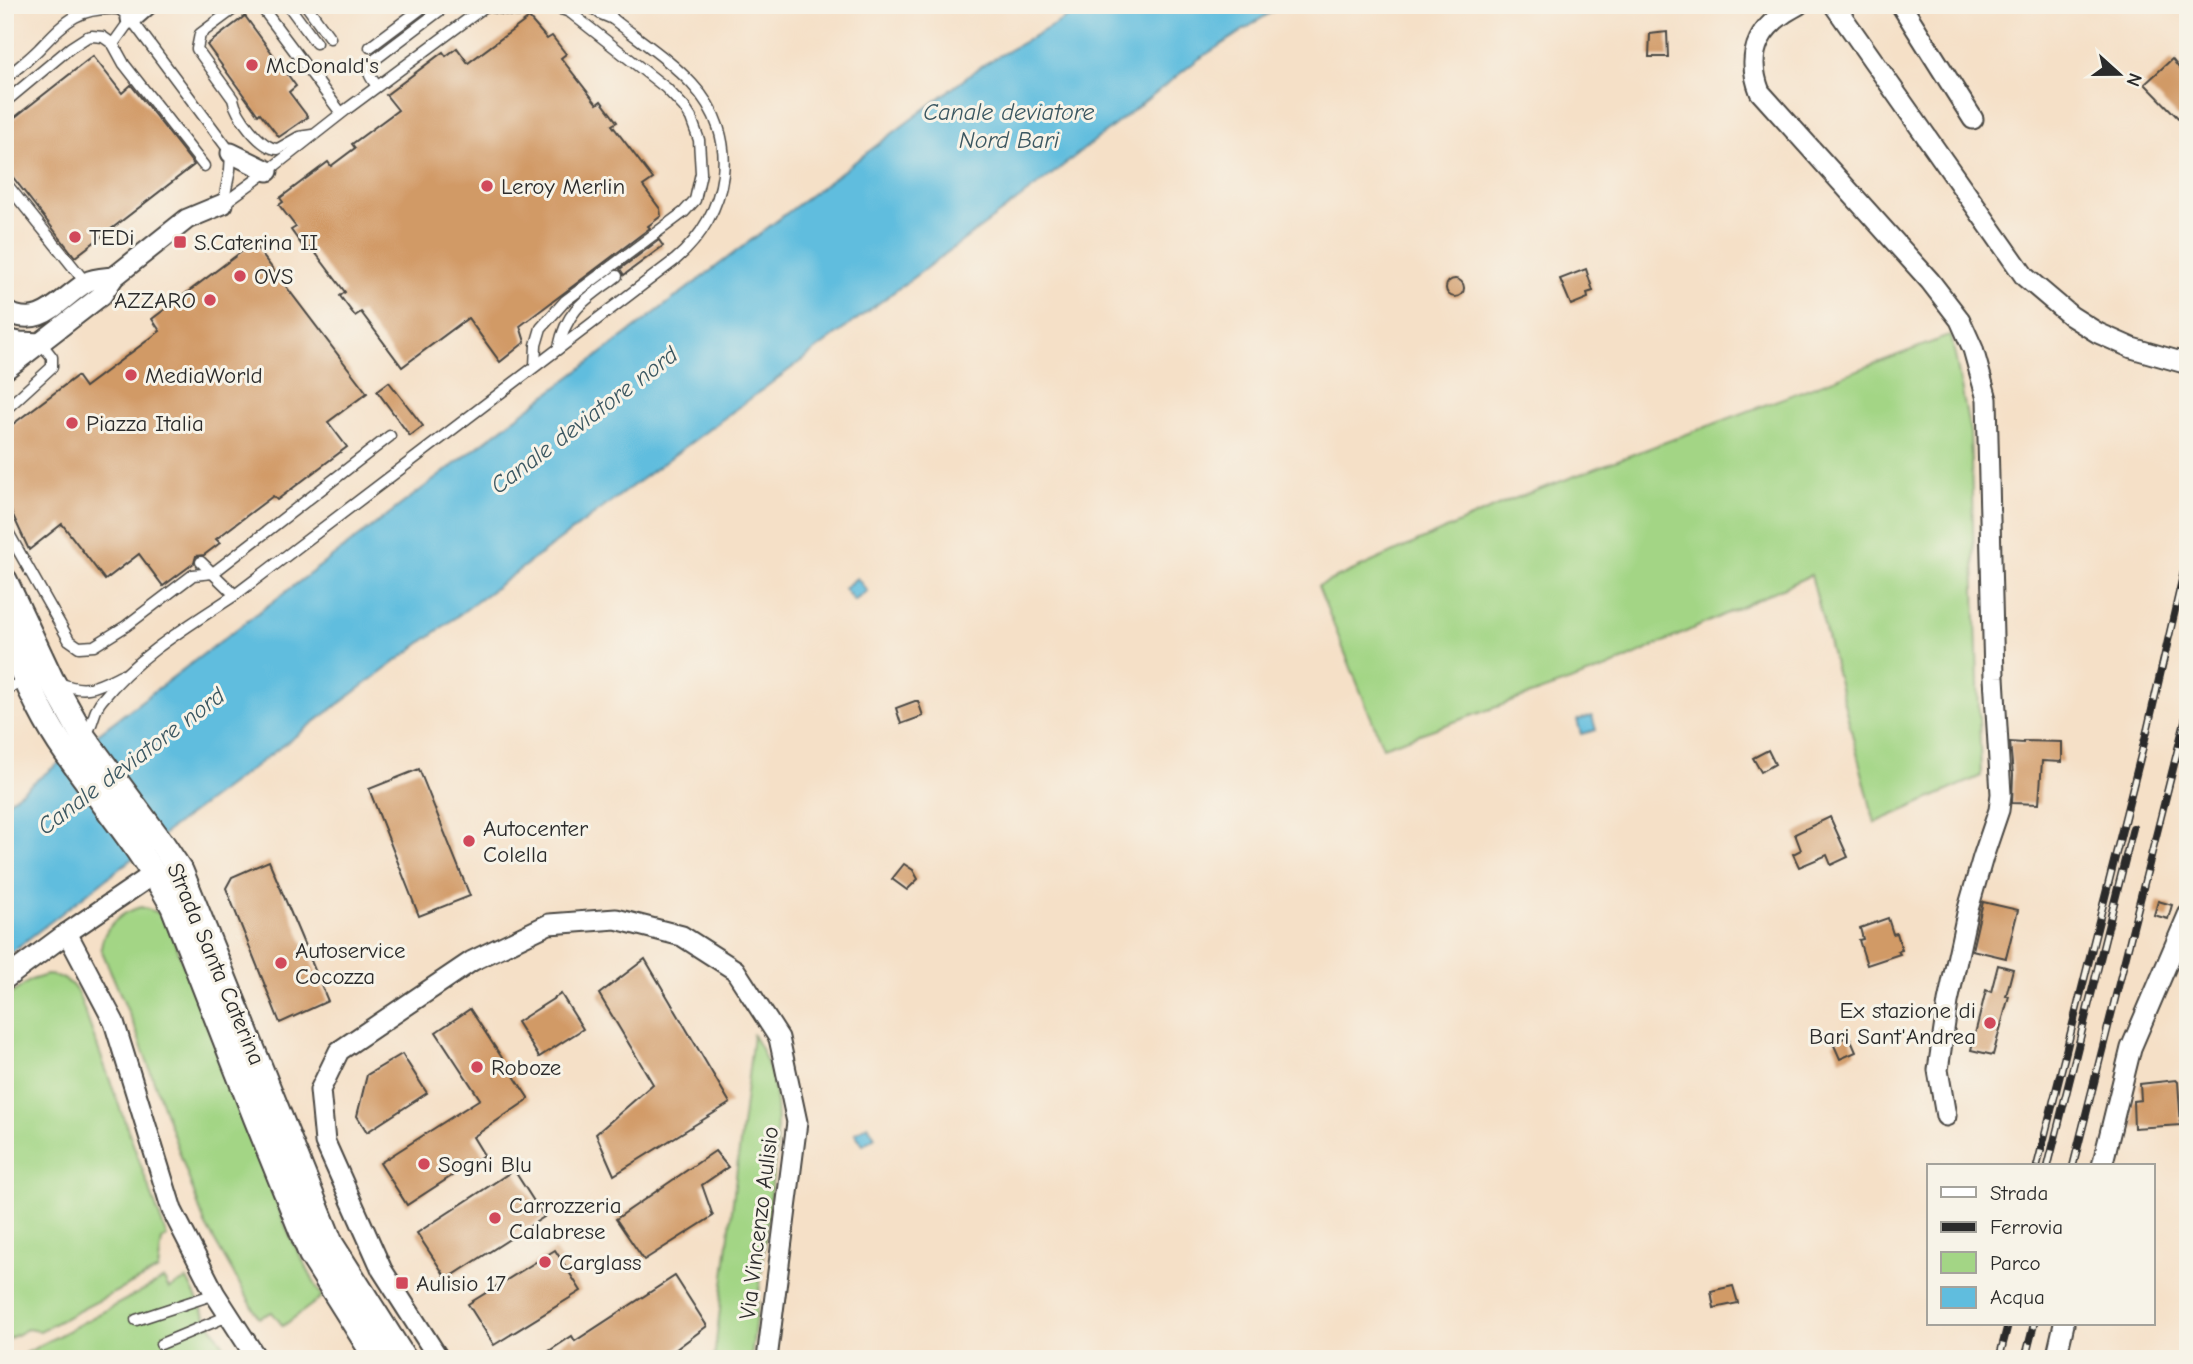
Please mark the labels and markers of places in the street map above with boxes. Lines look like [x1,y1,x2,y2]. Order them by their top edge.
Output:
place label: McDonald's [266,52,379,79]
marker: McDonald's [244,57,260,73]
place label: Leroy Merlin [501,173,625,200]
marker: Leroy Merlin [479,178,495,194]
place label: TEDi [89,224,135,251]
marker: TEDi [67,229,83,245]
place label: S.Caterina II [194,229,318,256]
marker: S.Caterina II [172,234,188,250]
place label: OVS [254,263,293,290]
marker: OVS [232,268,248,284]
place label: AZZARO [114,287,196,314]
marker: AZZARO [202,292,218,308]
place label: MediaWorld [145,362,263,389]
marker: MediaWorld [123,367,139,383]
place label: Piazza Italia [86,410,204,437]
marker: Piazza Italia [64,415,80,431]
place label: Autocenter Colella [483,815,589,868]
marker: Autocenter Colella [461,833,477,849]
place label: Autoservice Cocozza [295,937,406,990]
marker: Autoservice Cocozza [273,955,289,971]
place label: Ex stazione di Bari Sant'Andrea [1809,997,1976,1050]
marker: Ex stazione di Bari Sant'Andrea [1982,1015,1998,1031]
place label: Roboze [491,1054,561,1081]
marker: Roboze [469,1059,485,1075]
place label: Sogni Blu [438,1151,532,1178]
marker: Sogni Blu [416,1156,432,1172]
place label: Carrozzeria Calabrese [509,1192,622,1245]
marker: Carrozzeria Calabrese [487,1210,503,1226]
place label: Carglass [559,1249,642,1276]
marker: Carglass [537,1254,553,1270]
place label: Aulisio 17 [416,1270,506,1297]
marker: Aulisio 17 [394,1275,410,1291]

